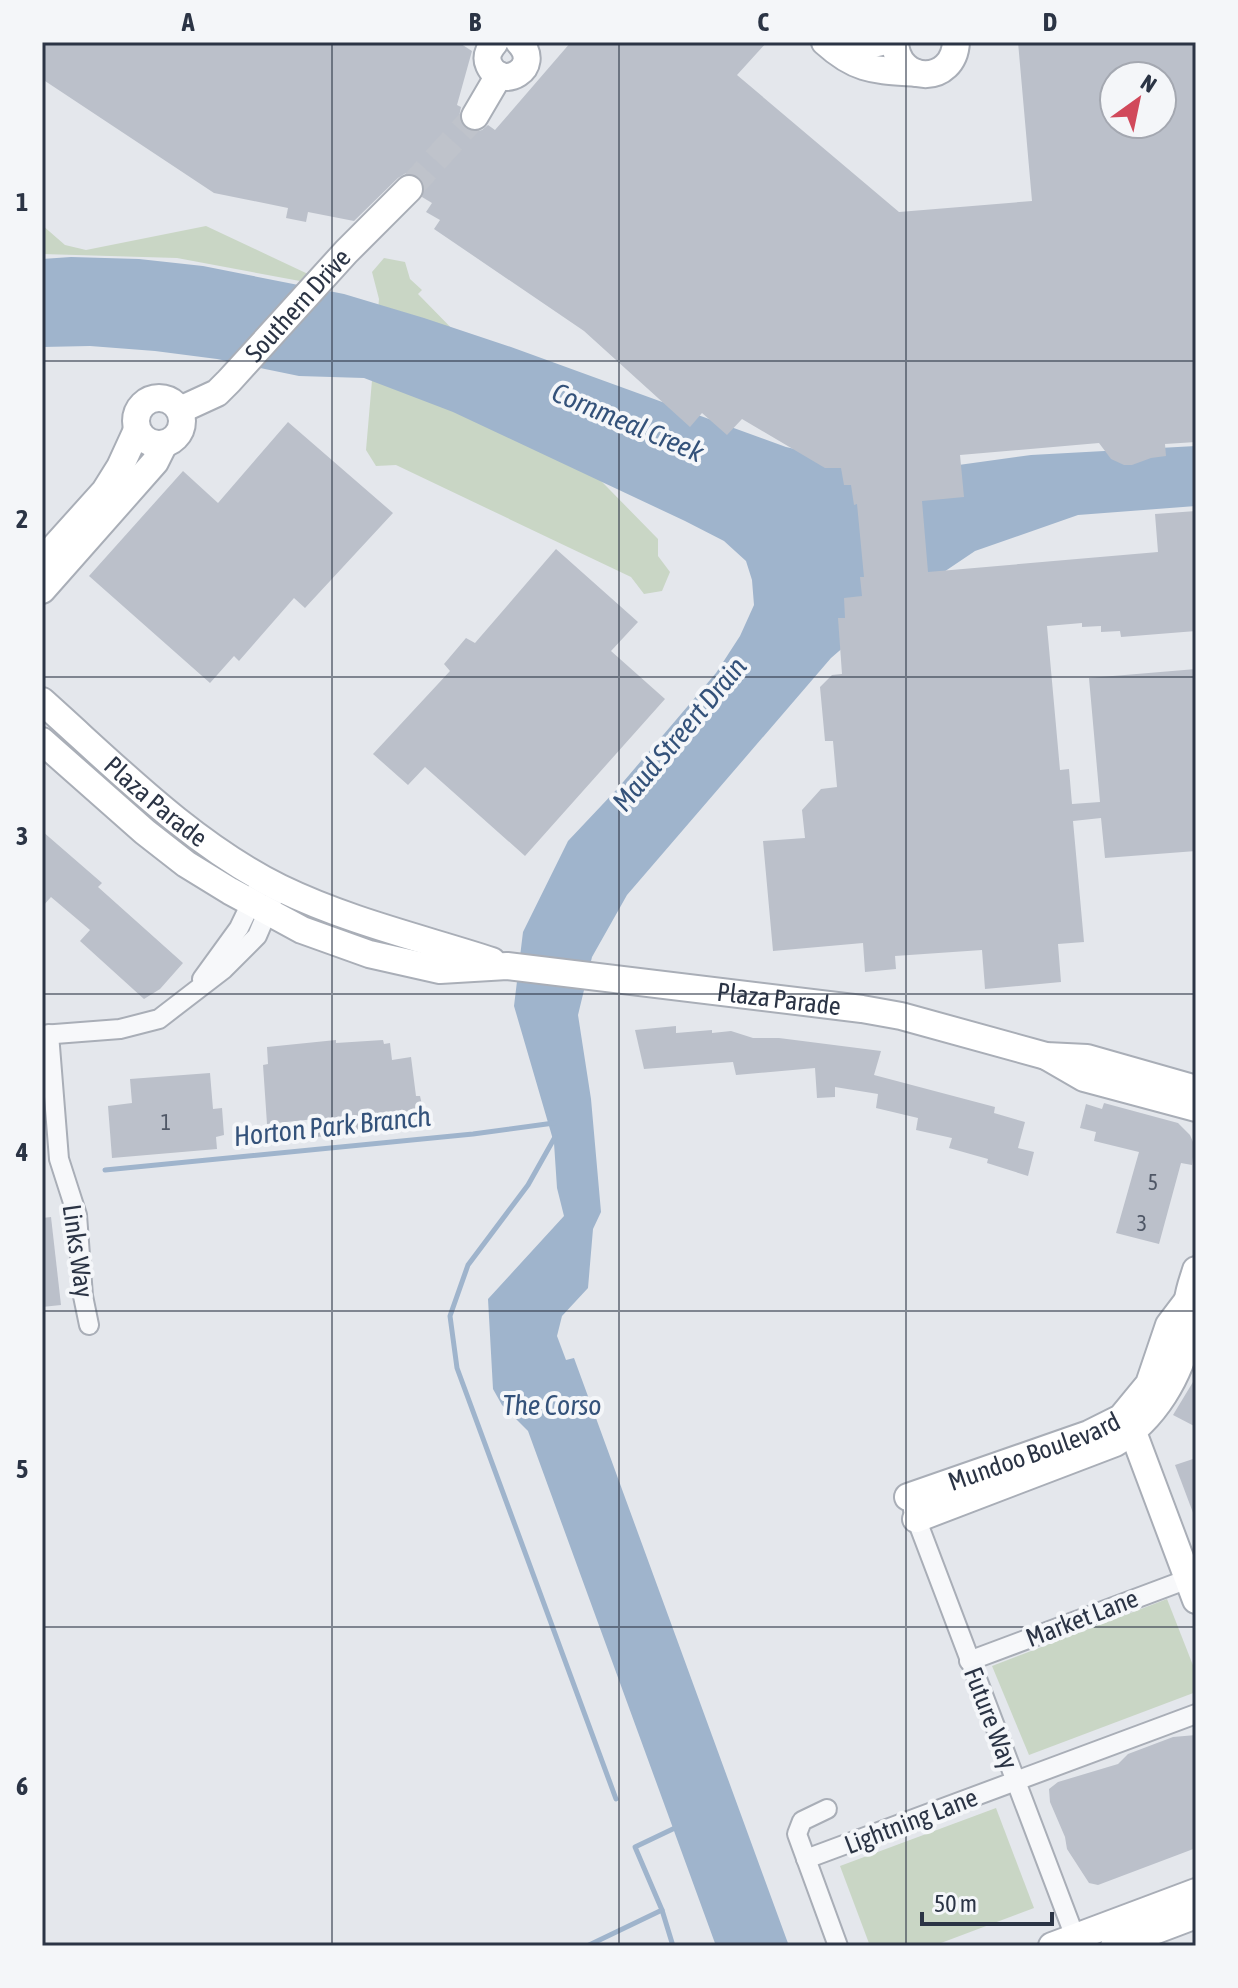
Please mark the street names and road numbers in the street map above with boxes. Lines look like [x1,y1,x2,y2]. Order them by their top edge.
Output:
street label: Southern Drive [239,243,357,368]
street label: Plaza Parade [98,750,213,853]
street label: Plaza Parade [715,977,843,1021]
street label: Links Way [57,1203,99,1300]
street label: Mundoo Boulevard [944,1406,1125,1497]
street label: Market Lane [1022,1583,1142,1653]
street label: Future Way [958,1663,1024,1773]
street label: Lightning Lane [840,1782,982,1860]

